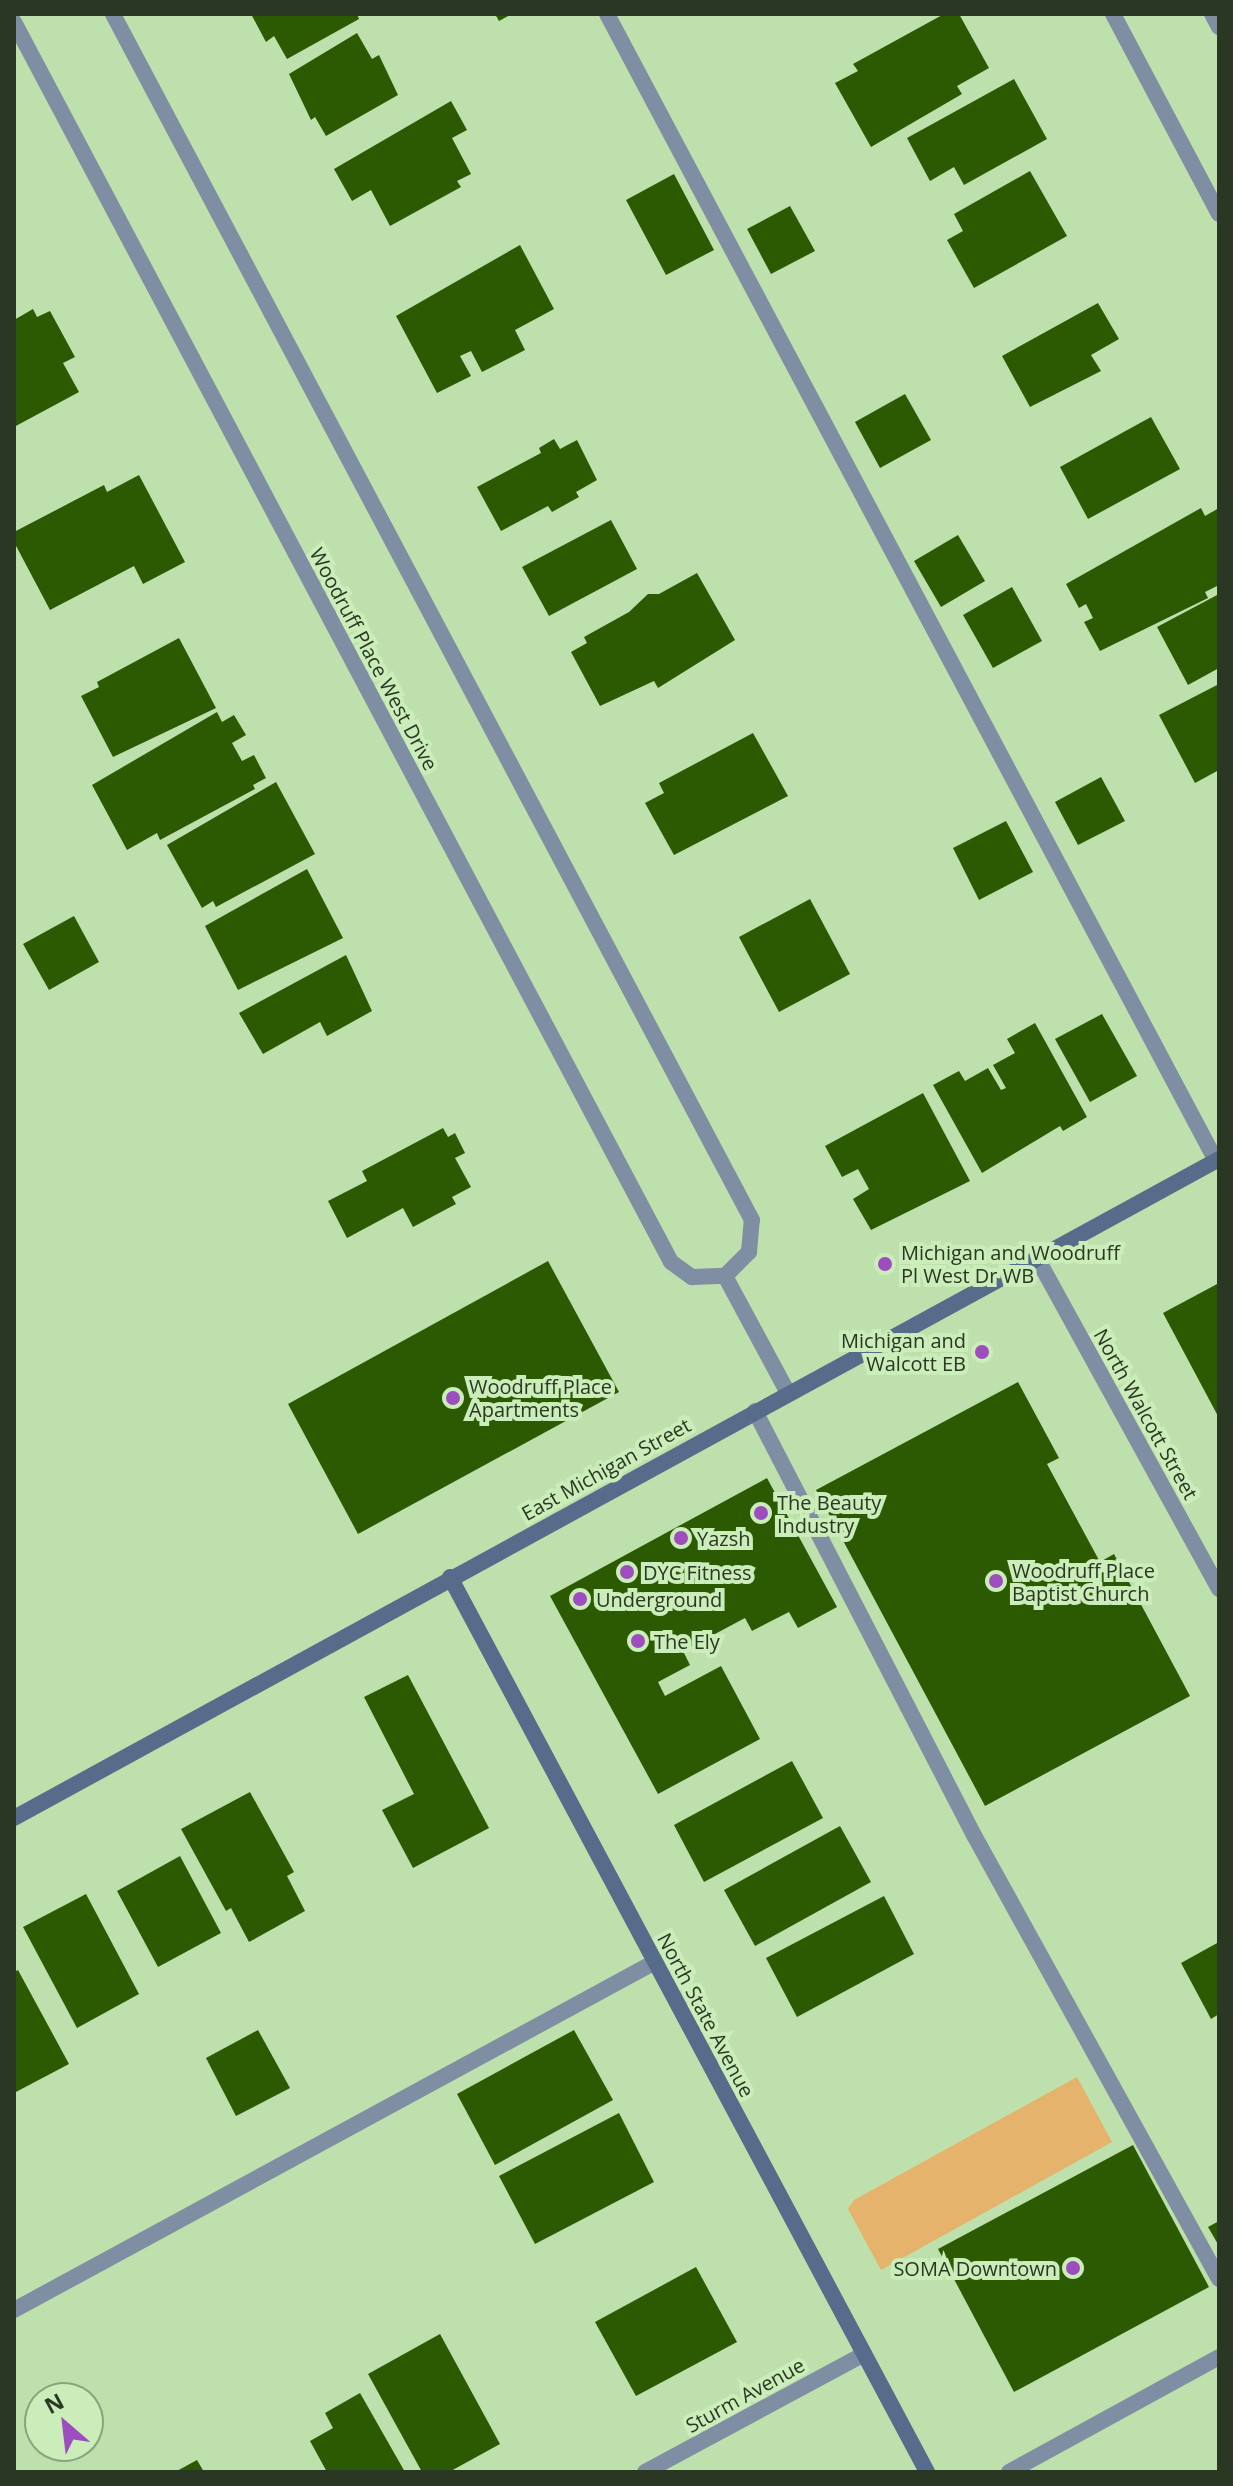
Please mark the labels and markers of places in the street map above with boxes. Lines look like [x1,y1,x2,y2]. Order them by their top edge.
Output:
place label: Michigan and Woodruff Pl West Dr WB [901,1240,1120,1287]
marker: Michigan and Woodruff Pl West Dr WB [876,1255,894,1273]
place label: Michigan and Walcott EB [841,1328,966,1375]
marker: Michigan and Walcott EB [973,1343,991,1361]
place label: Woodruff Place Apartments [469,1374,612,1421]
marker: Woodruff Place Apartments [444,1389,462,1407]
place label: The Beauty Industry [777,1490,881,1537]
marker: The Beauty Industry [752,1504,770,1522]
place label: Yazsh [697,1526,750,1550]
marker: Yazsh [672,1529,690,1547]
place label: Woodruff Place Baptist Church [1012,1558,1155,1605]
place label: DYC Fitness [643,1560,752,1584]
marker: DYC Fitness [618,1563,636,1581]
marker: Woodruff Place Baptist Church [987,1572,1005,1590]
place label: Underground [596,1587,722,1611]
marker: Underground [571,1590,589,1608]
place label: The Ely [654,1629,720,1653]
marker: The Ely [629,1632,647,1650]
place label: SOMA Downtown [893,2256,1057,2280]
marker: SOMA Downtown [1064,2259,1082,2277]

